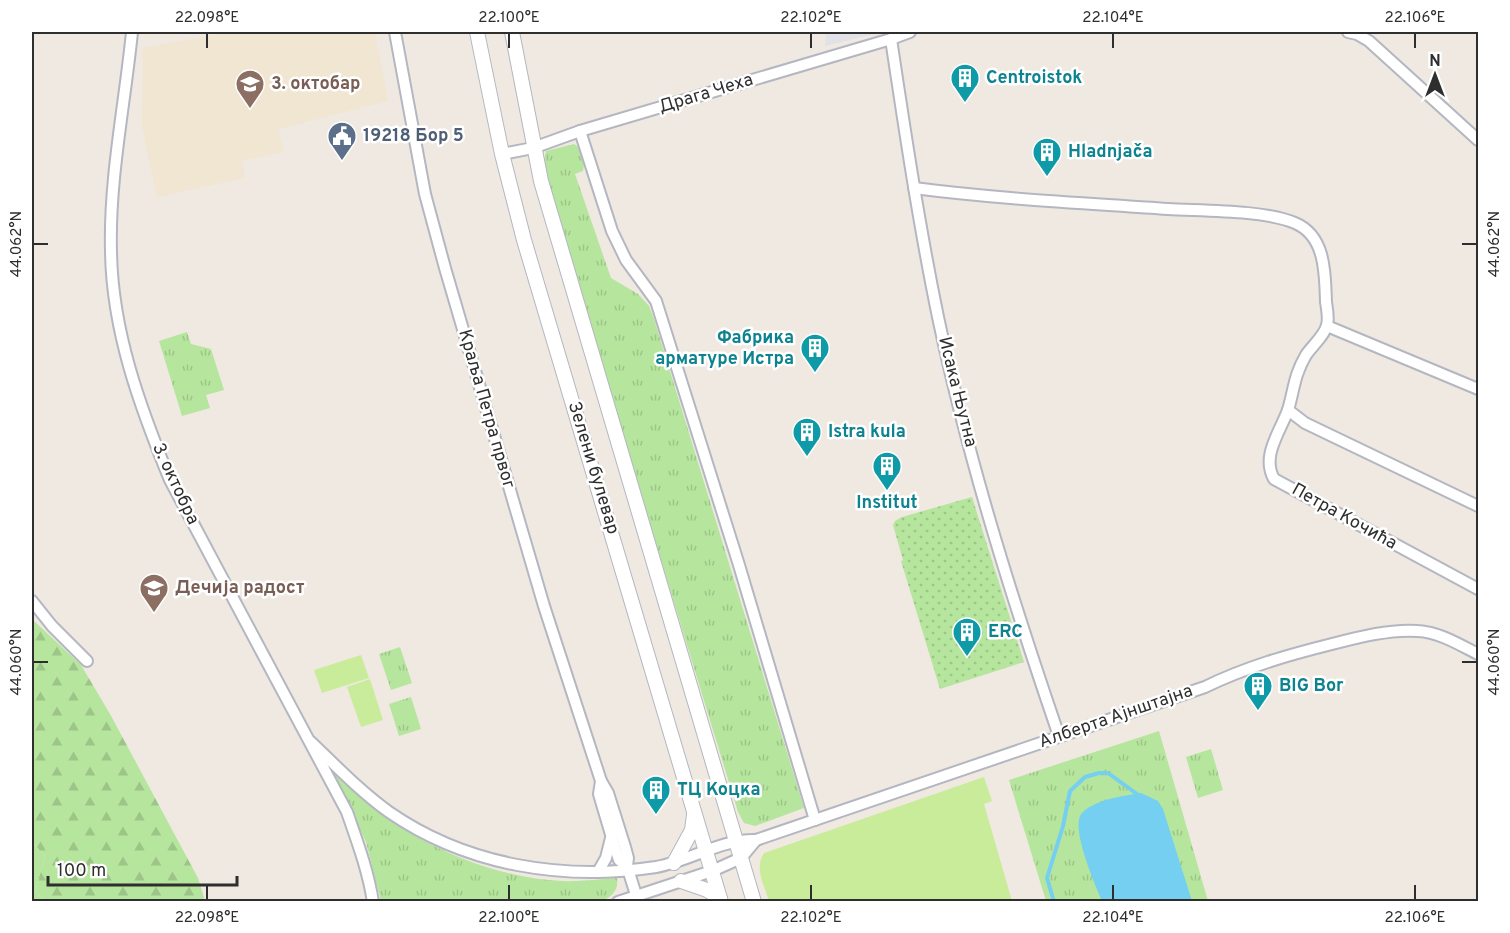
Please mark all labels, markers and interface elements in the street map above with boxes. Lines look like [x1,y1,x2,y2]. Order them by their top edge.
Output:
text: 22.098°E [175,9,239,28]
text: 22.100°E [478,9,540,28]
text: 22.102°E [780,9,842,28]
text: 22.104°E [1082,9,1144,28]
text: 22.106°E [1384,9,1446,28]
north arrow [1405,45,1465,105]
text: N [1429,52,1441,72]
building icon: Centroistok [949,62,981,104]
place label: Centroistok [986,67,1082,90]
school or university icon: 3. октобар [234,68,266,110]
street label: Драга Чеха [656,69,756,119]
place label: 3. октобар [271,73,361,96]
public building icon: 19218 Бор 5 [326,120,358,162]
place label: 19218 Бор 5 [363,125,464,148]
building icon: Hladnjača [1031,136,1063,178]
place label: Hladnjača [1068,141,1153,164]
text: 44.062°N [8,211,27,277]
text: 44.062°N [1486,211,1505,277]
street label: Краља Петра првог [452,327,520,492]
place label: Фабрика арматуре Истра [655,327,794,371]
building icon: Фабрика арматуре Истра [799,332,831,374]
street label: Исака Њутна [932,334,982,450]
street label: Зелени булевар [562,399,624,537]
building icon: Istra kula [791,416,823,458]
place label: Istra kula [828,421,906,444]
street label: 3. октобра [146,439,204,529]
building icon: Institut [871,450,903,492]
street label: Петра Кочића [1287,479,1401,555]
place label: Institut [856,492,918,515]
school or university icon: Дечија радост [138,572,170,614]
place label: Дечија радост [175,577,305,600]
building icon: ERC [951,616,983,658]
place label: ERC [988,621,1023,644]
text: 44.060°N [8,629,27,695]
text: 44.060°N [1486,629,1505,695]
building icon: BIG Bor [1242,670,1274,712]
place label: BIG Bor [1279,675,1344,698]
street label: Алберта Ајнштајна [1036,680,1196,754]
building icon: ТЦ Коцка [640,774,672,816]
place label: ТЦ Коцка [677,779,761,802]
scale bar [48,849,237,887]
text: 100 m [57,860,106,883]
text: 22.098°E [175,909,239,928]
text: 22.100°E [478,909,540,928]
text: 22.102°E [780,909,842,928]
text: 22.104°E [1082,909,1144,928]
text: 22.106°E [1384,909,1446,928]

